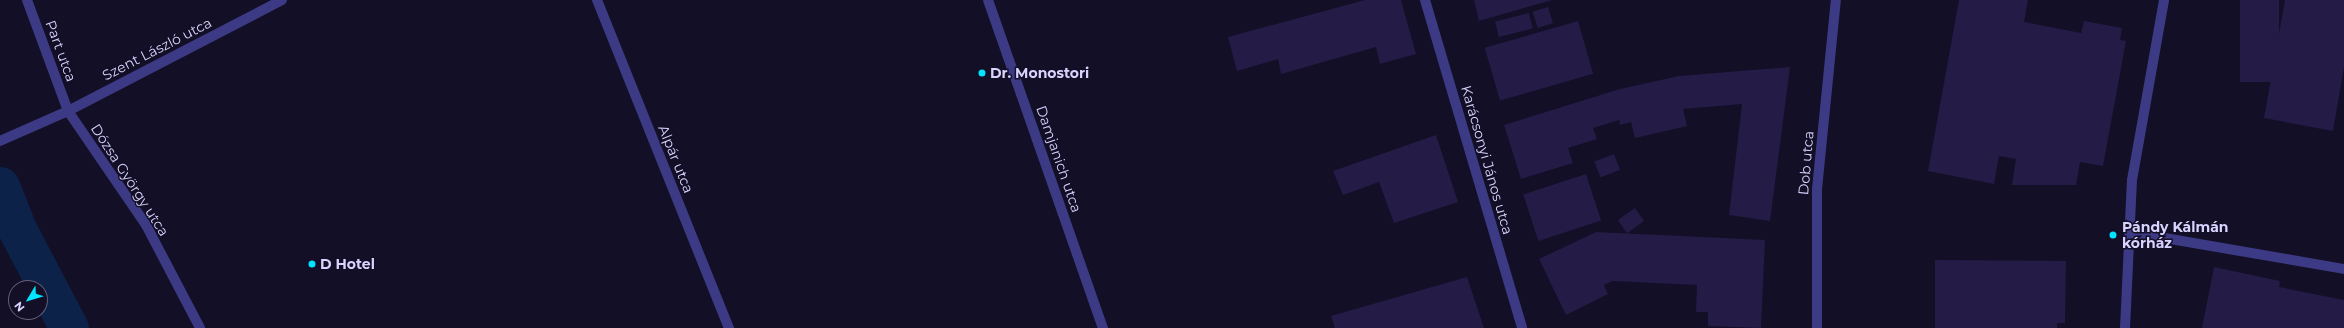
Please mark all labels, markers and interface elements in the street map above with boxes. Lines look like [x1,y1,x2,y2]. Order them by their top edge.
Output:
street label: Szent László utca [99,14,215,84]
street label: Part utca [42,18,80,84]
place label: Dr. Monostori [990,65,1089,81]
marker: Dr. Monostori [977,68,987,78]
street label: Karácsonyi János utca [1458,84,1516,236]
street label: Damjanich utca [1033,103,1085,215]
street label: Dózsa György utca [87,121,173,239]
street label: Alpár utca [655,123,697,195]
street label: Dob utca [1795,130,1817,196]
place label: Pándy Kálmán kórház [2122,219,2228,252]
marker: Pándy Kálmán kórház [2107,229,2119,241]
place label: D Hotel [320,256,375,272]
marker: D Hotel [307,259,317,269]
north arrow [8,280,48,320]
text: N [11,299,28,315]

